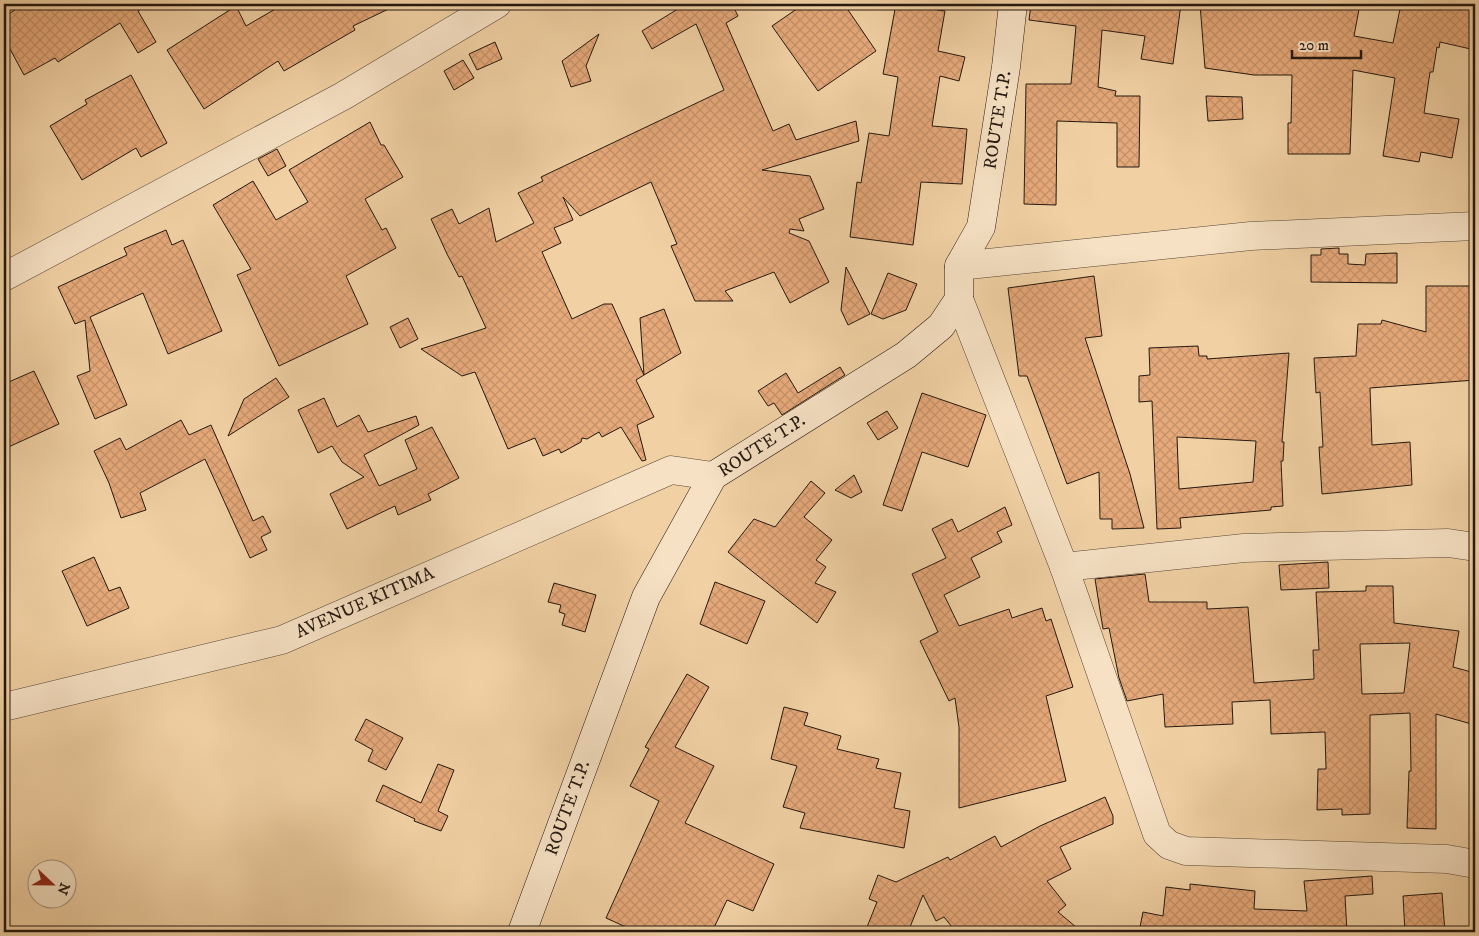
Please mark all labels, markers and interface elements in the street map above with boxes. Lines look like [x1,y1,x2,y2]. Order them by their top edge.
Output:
scale bar [1292,28,1360,60]
text: 20 m [1299,36,1329,55]
street label: ROUTE T.P. [979,69,1017,171]
street label: ROUTE T.P. [714,410,810,482]
street label: AVENUE KITIMA [292,562,438,643]
street label: ROUTE T.P. [541,758,595,858]
north arrow [28,858,78,908]
text: N [52,880,74,898]

